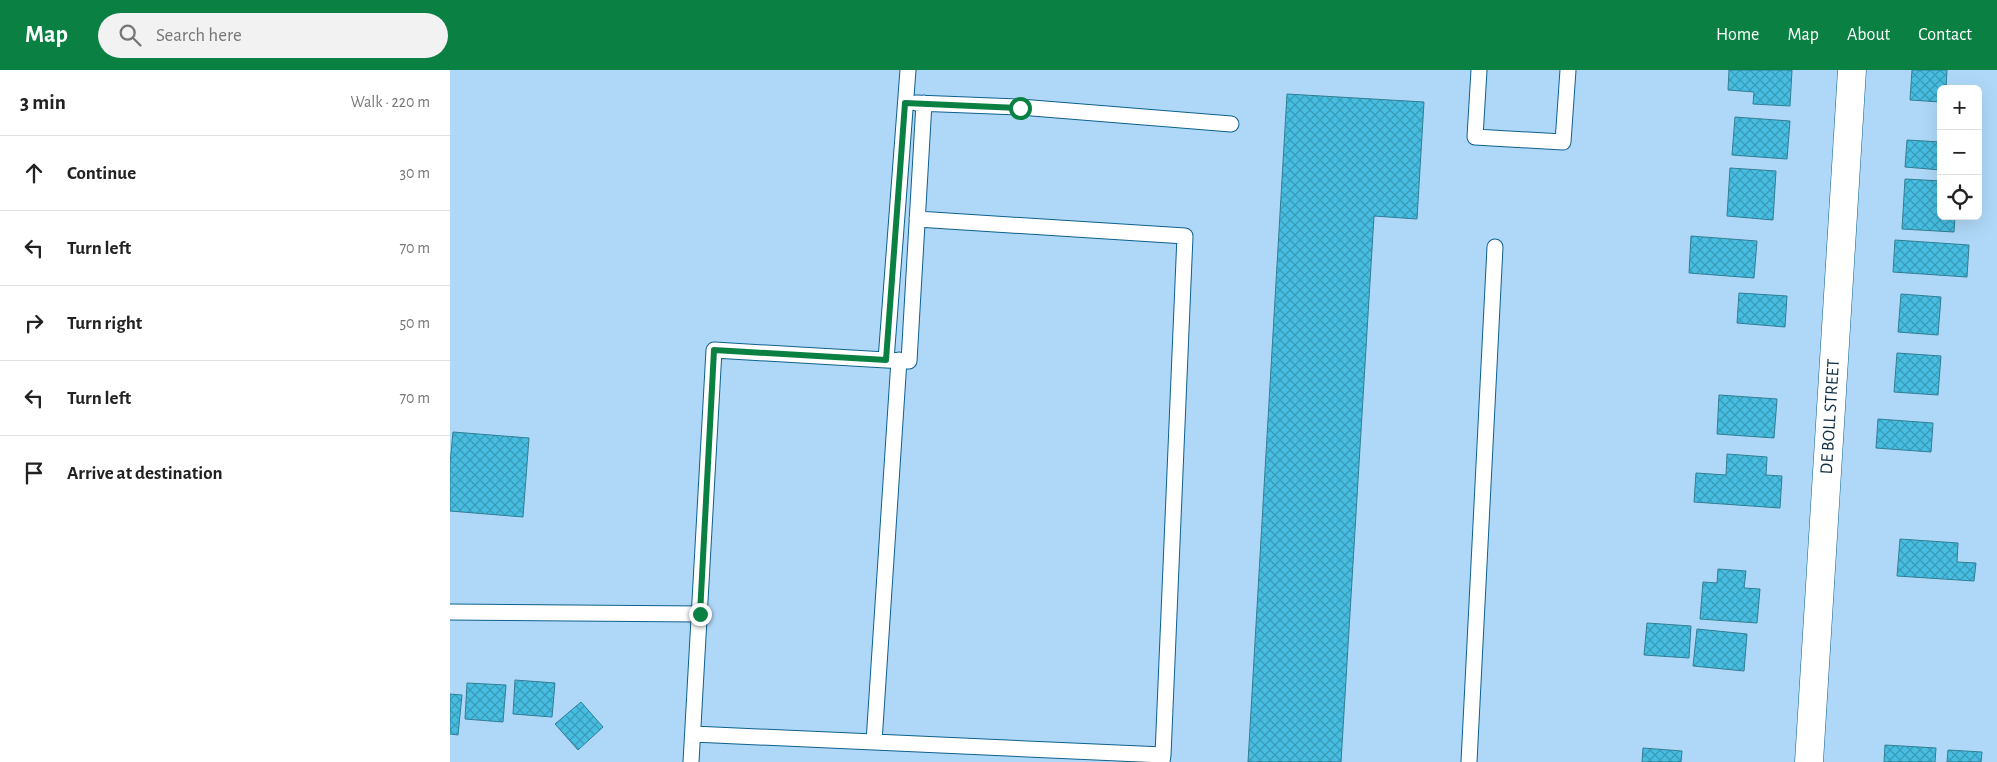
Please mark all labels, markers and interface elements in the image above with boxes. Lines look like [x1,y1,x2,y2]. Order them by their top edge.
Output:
search box [98,13,448,58]
icon: search [116,21,144,49]
text: Map [25,23,68,47]
text: Search here [156,26,242,45]
text: Home [1716,26,1759,44]
text: Map [1787,26,1819,44]
text: About [1847,26,1890,44]
text: Contact [1918,26,1972,44]
map controls [1937,85,1982,220]
button: + [1937,85,1982,130]
text: 3 min [20,92,66,113]
text: Walk · 220 m [351,94,430,110]
route start [1009,97,1032,120]
button: − [1937,130,1982,175]
icon: ahead [20,159,48,187]
text: Continue [67,164,136,183]
text: 30 m [400,165,430,181]
button: locate [1937,175,1982,220]
icon: left [20,234,48,262]
text: Turn left [67,239,131,258]
text: 70 m [399,240,430,256]
icon: right [20,309,48,337]
text: Turn right [67,314,142,333]
text: 50 m [399,315,430,331]
street label: DE BOLL STREET [1818,358,1843,475]
icon: left [20,384,48,412]
text: Turn left [67,389,131,408]
text: 70 m [399,390,430,406]
icon: arrive [20,459,48,487]
text: Arrive at destination [67,464,223,483]
route end [689,603,712,626]

